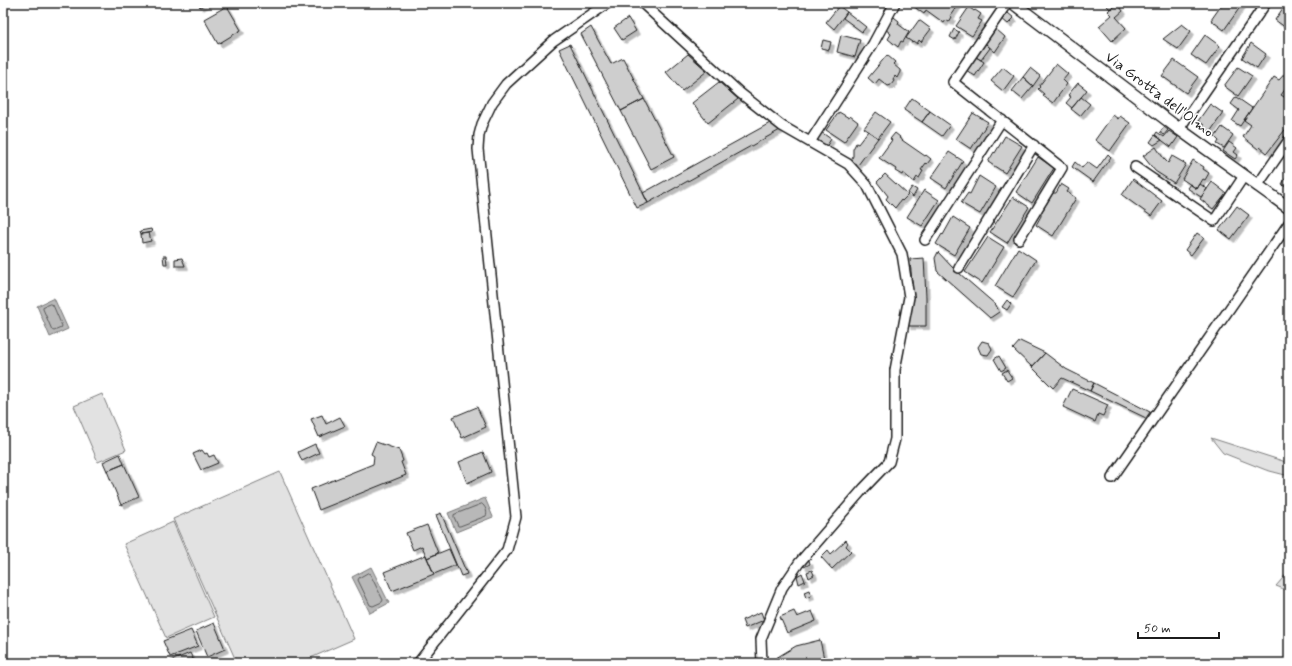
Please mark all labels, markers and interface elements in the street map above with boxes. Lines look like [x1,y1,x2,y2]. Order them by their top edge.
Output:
street label: Via Grotta dell'Olmo [1101,48,1217,142]
scale bar [1138,614,1219,640]
text: 50 m [1144,621,1171,637]

